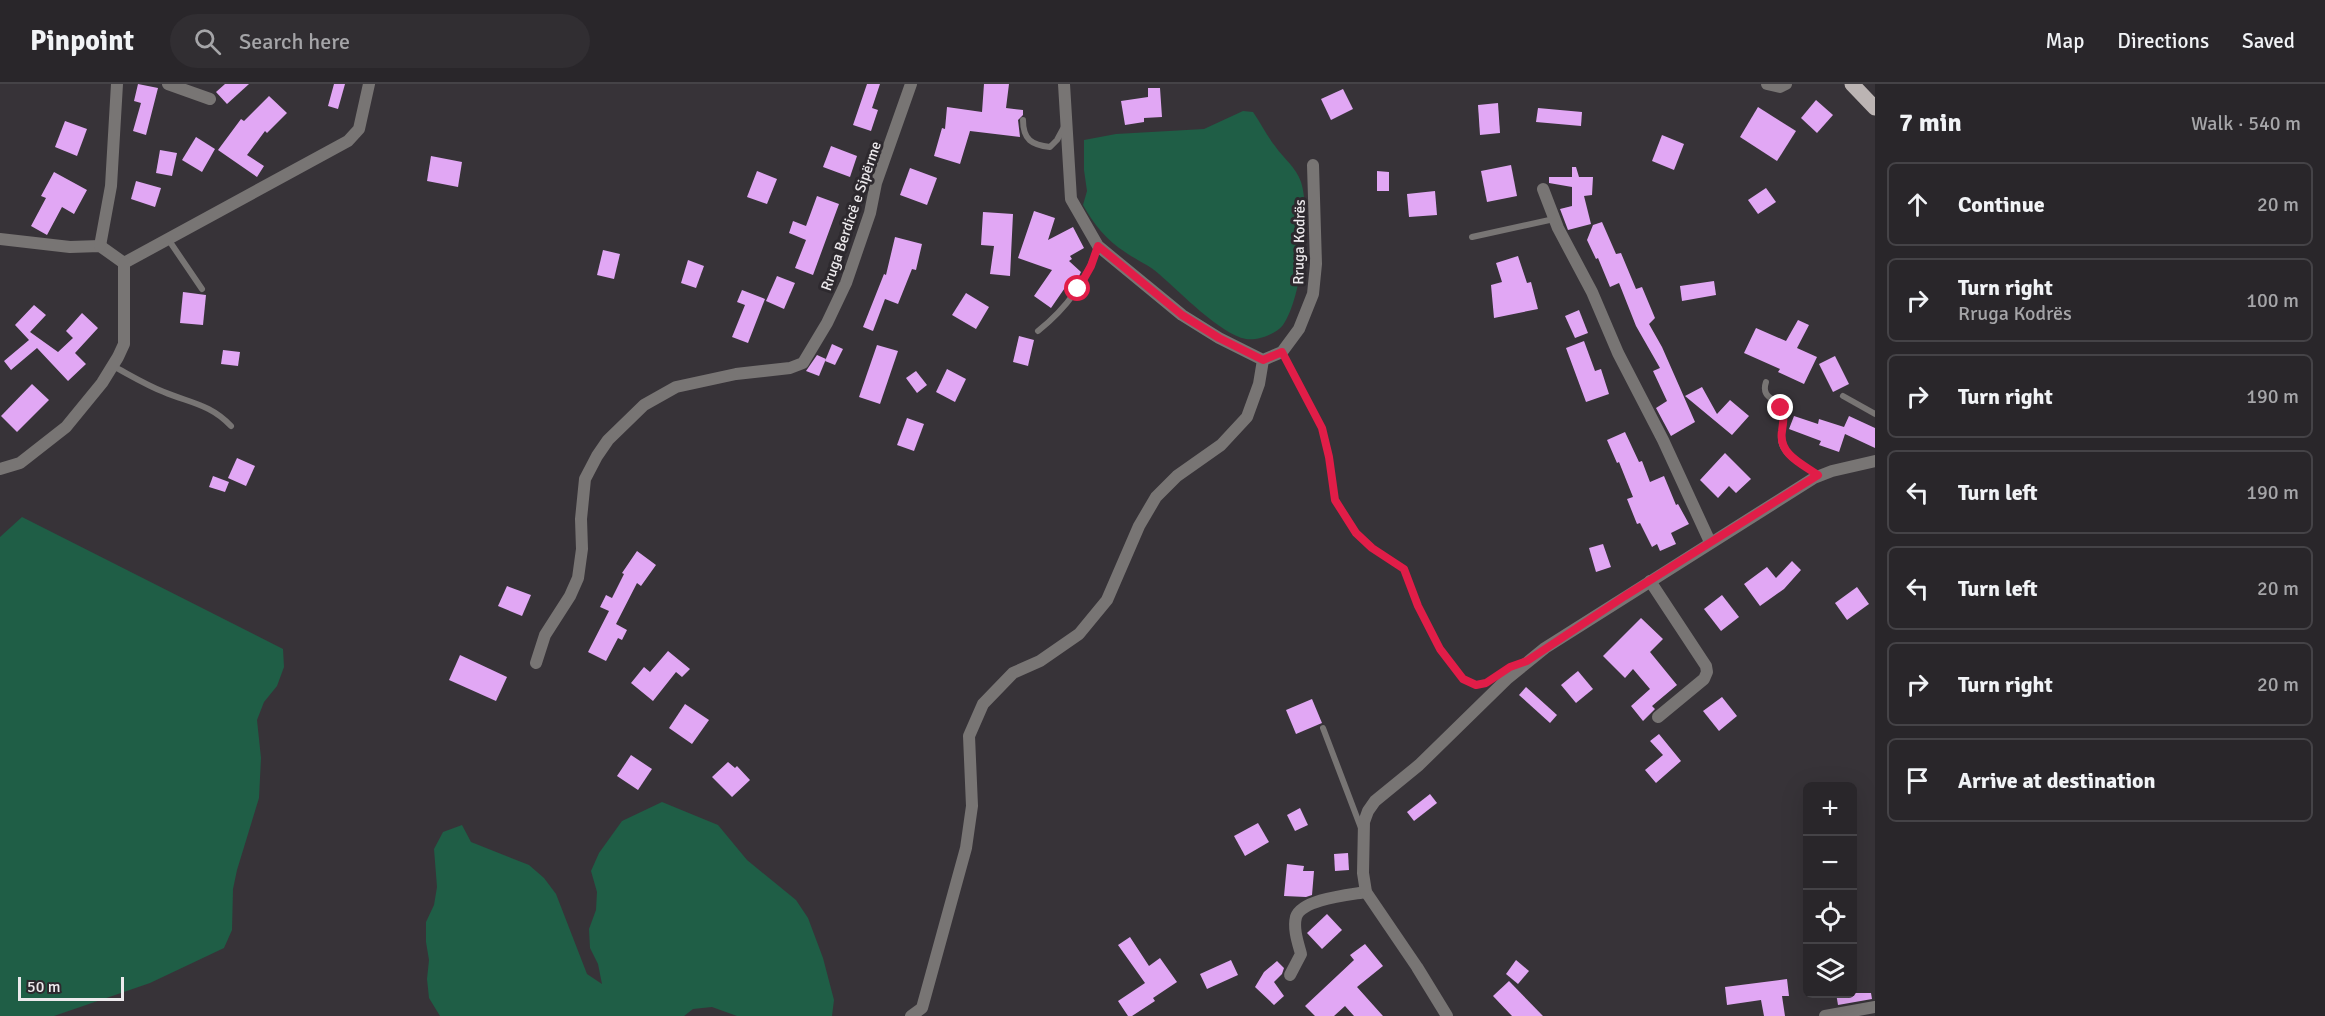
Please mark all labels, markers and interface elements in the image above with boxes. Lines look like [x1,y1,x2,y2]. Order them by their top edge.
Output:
search box [170,14,590,68]
text: Pinpoint [30,24,134,58]
icon: search [191,25,224,58]
text: Search here [239,28,350,55]
text: Map [2046,28,2084,54]
text: Directions [2117,28,2209,54]
text: Saved [2242,28,2295,54]
text: 7 min [1899,107,1962,139]
text: Walk · 540 m [2191,111,2301,136]
street label: Rruga Berdicë e Sipërme [817,139,885,293]
icon: ahead [1901,188,1934,221]
text: Continue [1958,191,2045,218]
text: 20 m [2257,192,2299,217]
street label: Rruga Kodrës [1289,199,1309,285]
text: Turn right [1958,274,2053,301]
route start [1064,275,1090,301]
icon: right [1901,284,1934,317]
text: 100 m [2246,288,2299,313]
text: Rruga Kodrës [1958,301,2072,326]
icon: right [1901,380,1934,413]
text: Turn right [1958,383,2053,410]
text: 190 m [2246,384,2299,409]
route end [1767,394,1793,420]
icon: left [1901,476,1934,509]
text: Turn left [1958,479,2038,506]
text: 190 m [2246,480,2299,505]
icon: left [1901,572,1934,605]
text: Turn left [1958,575,2038,602]
text: 20 m [2257,576,2299,601]
icon: right [1901,668,1934,701]
text: Turn right [1958,671,2053,698]
text: 20 m [2257,672,2299,697]
icon: arrive [1901,764,1934,797]
text: Arrive at destination [1958,767,2155,794]
map controls [1803,782,1857,998]
button: + [1803,782,1857,836]
button: − [1803,836,1857,890]
button: locate [1803,890,1857,944]
button: layers [1803,944,1857,998]
scale bar [18,974,124,1002]
text: 50 m [27,977,61,997]

